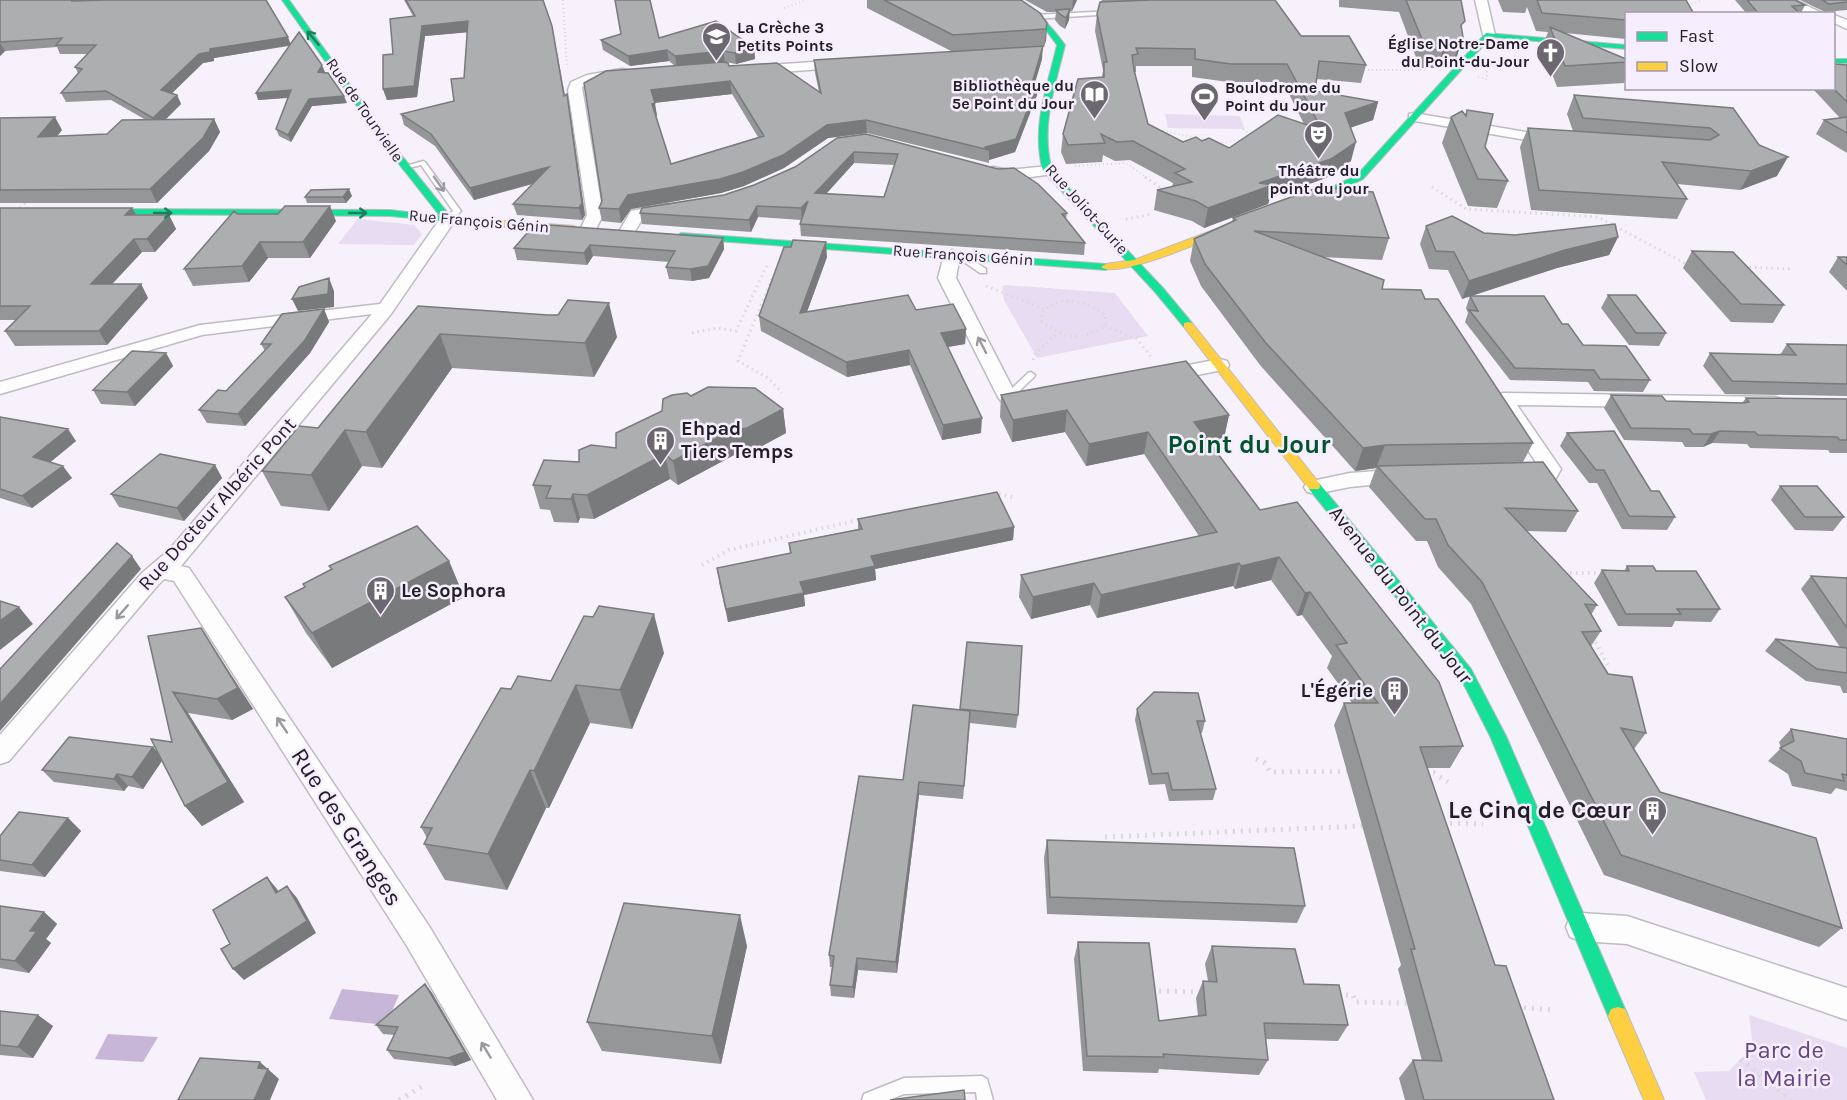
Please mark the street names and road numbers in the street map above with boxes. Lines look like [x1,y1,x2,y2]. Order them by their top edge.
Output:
street label: Rue de Tourvielle [322,55,408,165]
street label: Rue Joliot-Curie [1042,160,1132,258]
street label: Rue François Génin [408,205,550,237]
street label: Rue François Génin [892,241,1034,269]
street label: Rue Docteur Albéric Pont [133,412,301,595]
street label: Avenue du Point du Jour [1325,502,1478,689]
street label: Rue des Granges [286,743,408,911]

